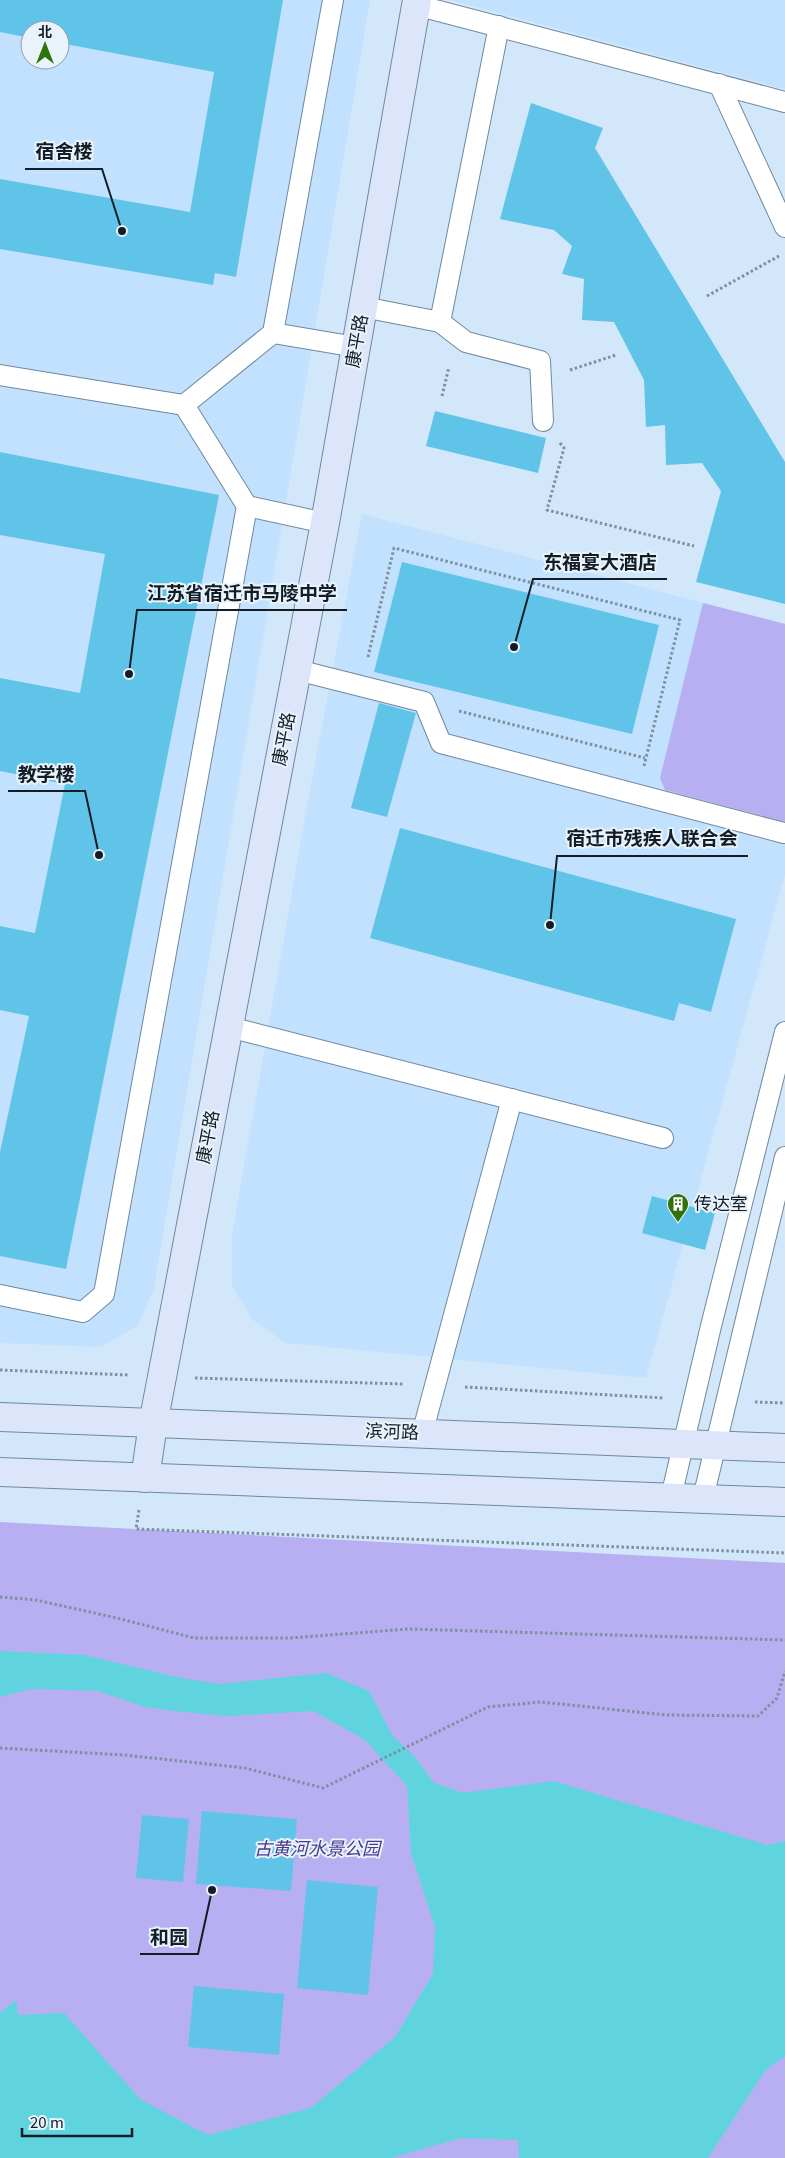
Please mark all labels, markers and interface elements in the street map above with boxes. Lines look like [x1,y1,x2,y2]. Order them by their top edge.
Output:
north arrow [20,20,70,70]
text: 北 [38,21,52,41]
callout: 宿舍楼 [25,135,102,169]
text: 宿舍楼 [35,136,93,163]
street label: 康平路 [338,312,373,369]
callout: 东福宴大酒店 [533,545,667,579]
text: 东福宴大酒店 [543,547,657,574]
callout: 江苏省宿迁市马陵中学 [137,576,347,610]
text: 江苏省宿迁市马陵中学 [147,578,337,605]
street label: 康平路 [264,710,300,768]
callout: 教学楼 [8,757,85,791]
text: 教学楼 [17,759,75,786]
callout: 宿迁市残疾人联合会 [557,822,748,856]
text: 宿迁市残疾人联合会 [566,823,738,850]
street label: 康平路 [188,1108,224,1166]
place label: 传达室 [694,1189,748,1215]
building icon: 传达室 [666,1192,690,1223]
street label: 滨河路 [365,1416,420,1444]
park label: 古黄河水景公园 [254,1834,383,1860]
callout: 和园 [140,1920,198,1954]
text: 和园 [150,1922,188,1949]
scale bar [22,2106,132,2138]
text: 20 m [30,2111,64,2132]

